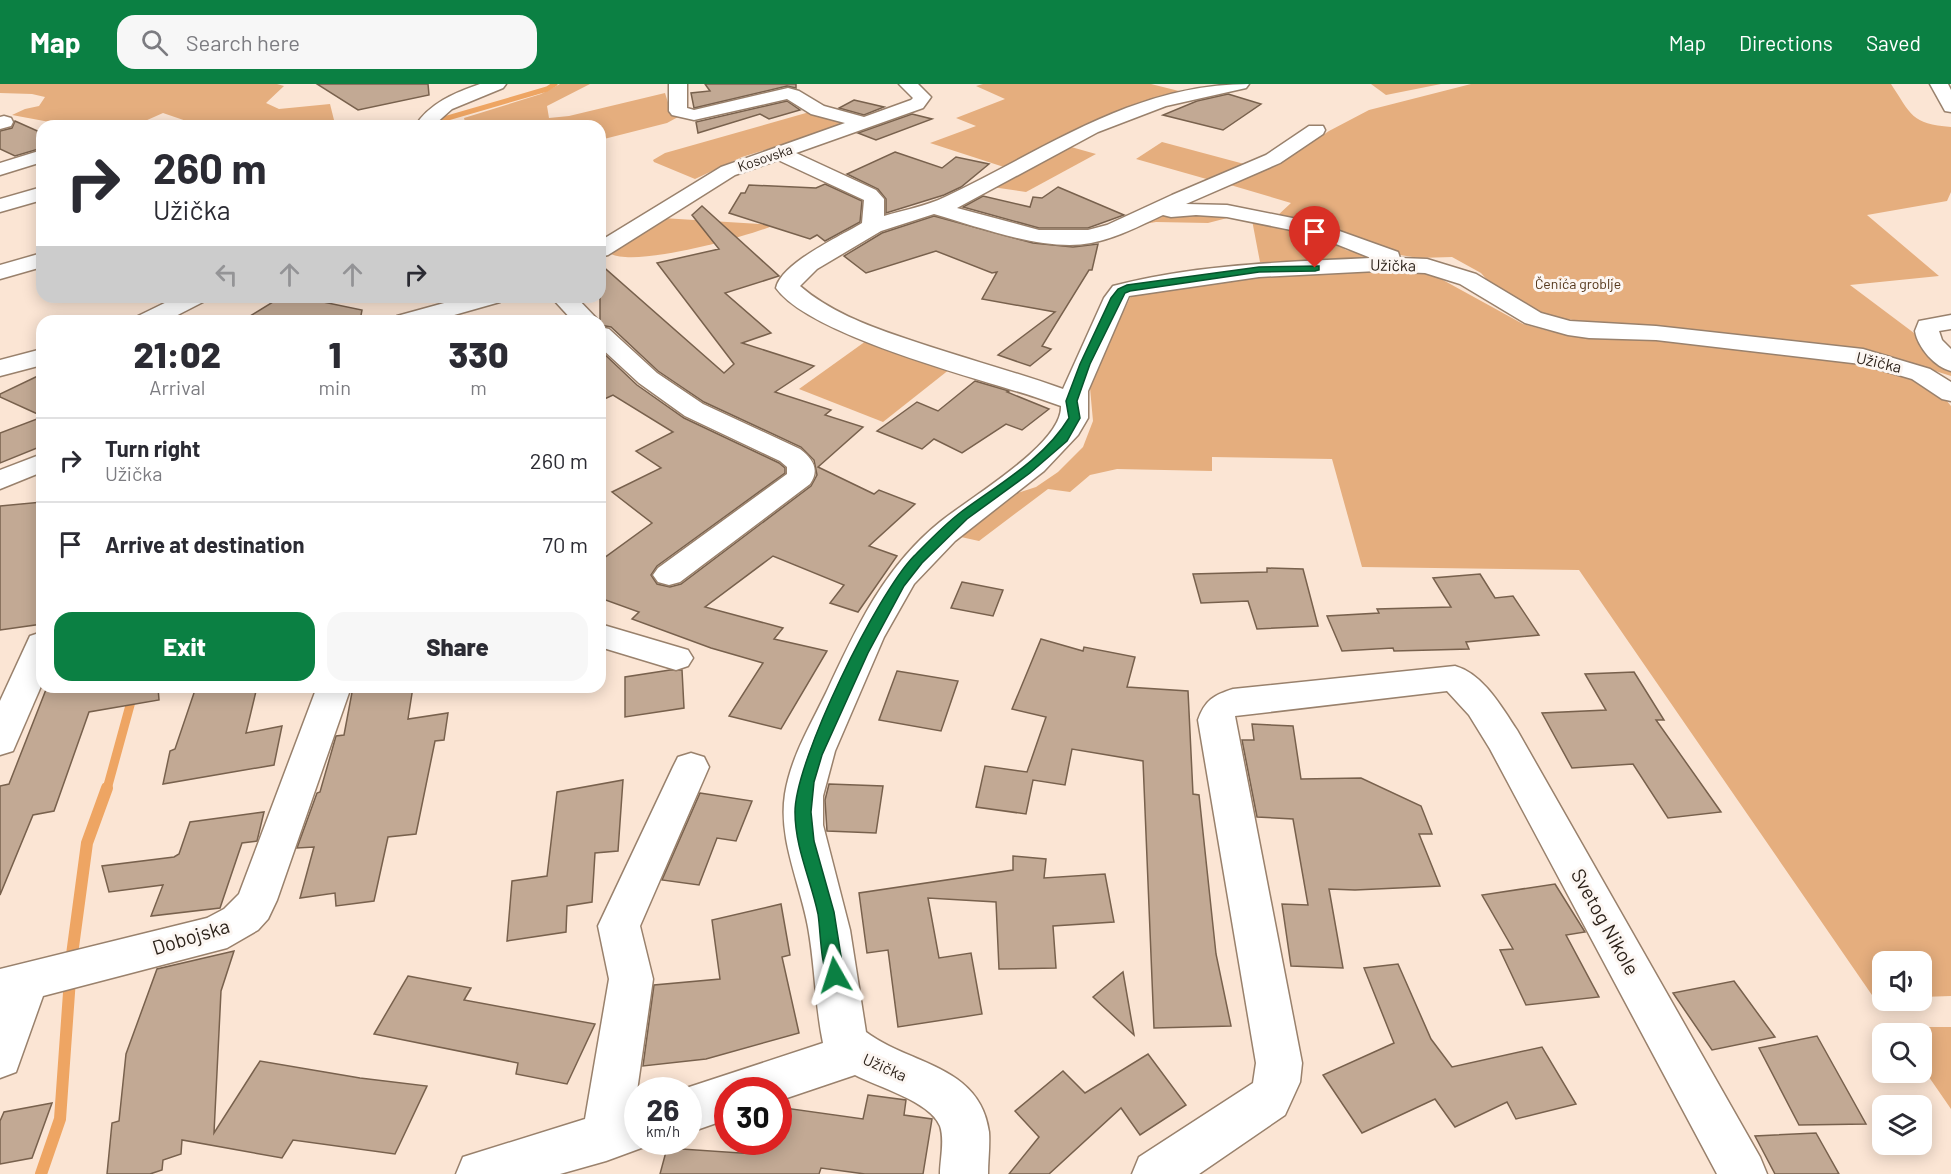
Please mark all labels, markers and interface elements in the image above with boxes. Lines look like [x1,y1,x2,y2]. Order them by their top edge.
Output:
search box [117,15,537,69]
text: Map [30,25,81,59]
icon: search [138,26,171,59]
text: Search here [186,29,300,55]
text: Map [1669,30,1706,55]
text: Directions [1739,30,1833,55]
text: Saved [1866,30,1921,55]
street label: Kosovska [735,140,795,175]
text: 260 m [153,142,266,192]
icon: right [54,144,132,222]
text: Užička [153,193,231,225]
pin [1289,206,1340,268]
icon: arrive [1298,215,1331,248]
street label: Užička [1370,255,1416,274]
icon: left [210,258,243,291]
icon: ahead [273,258,306,291]
icon: ahead [336,258,369,291]
icon: right [399,258,432,291]
park label: Čenića groblje [1535,275,1621,292]
text: 21:02 [134,332,221,375]
text: 1 [328,332,341,375]
text: 330 [448,332,509,375]
street label: Užička [1855,347,1904,376]
text: Arrival [149,375,205,399]
text: min [319,375,351,399]
text: m [470,375,487,399]
text: Turn right [105,435,200,461]
icon: right [54,444,87,477]
text: 260 m [530,447,588,473]
text: Užička [105,461,162,485]
icon: arrive [54,528,87,561]
text: Arrive at destination [105,531,304,557]
text: 70 m [543,531,588,557]
button: Exit [54,612,315,681]
button: Share [327,612,588,681]
street label: Svetog Nikole [1567,864,1645,979]
street label: Dobojska [149,913,232,959]
position arrow [803,943,867,1007]
map controls [1872,951,1932,1155]
button: sound [1872,951,1932,1011]
button: search [1872,1023,1932,1083]
street label: Užička [860,1049,910,1085]
speed limit sign: 30 [714,1077,792,1155]
text: 26 [647,1091,679,1127]
button: layers [1872,1095,1932,1155]
text: km/h [646,1122,680,1140]

